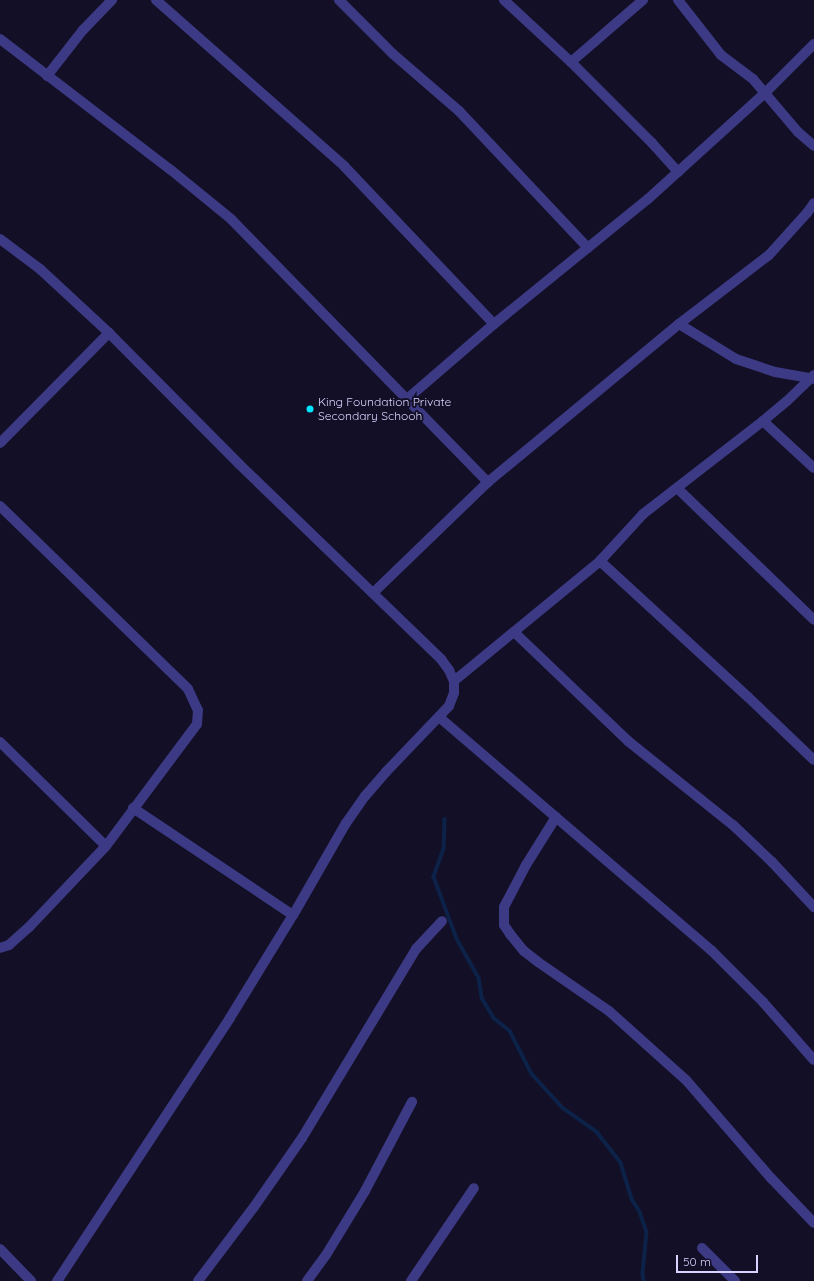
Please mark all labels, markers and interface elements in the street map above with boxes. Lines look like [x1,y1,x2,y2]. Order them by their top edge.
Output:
place label: King Foundation Private Secondary Schooh [318,395,451,423]
marker: King Foundation Private Secondary Schooh [305,404,315,414]
scale bar [678,1247,760,1273]
text: 50 m [683,1254,711,1269]

